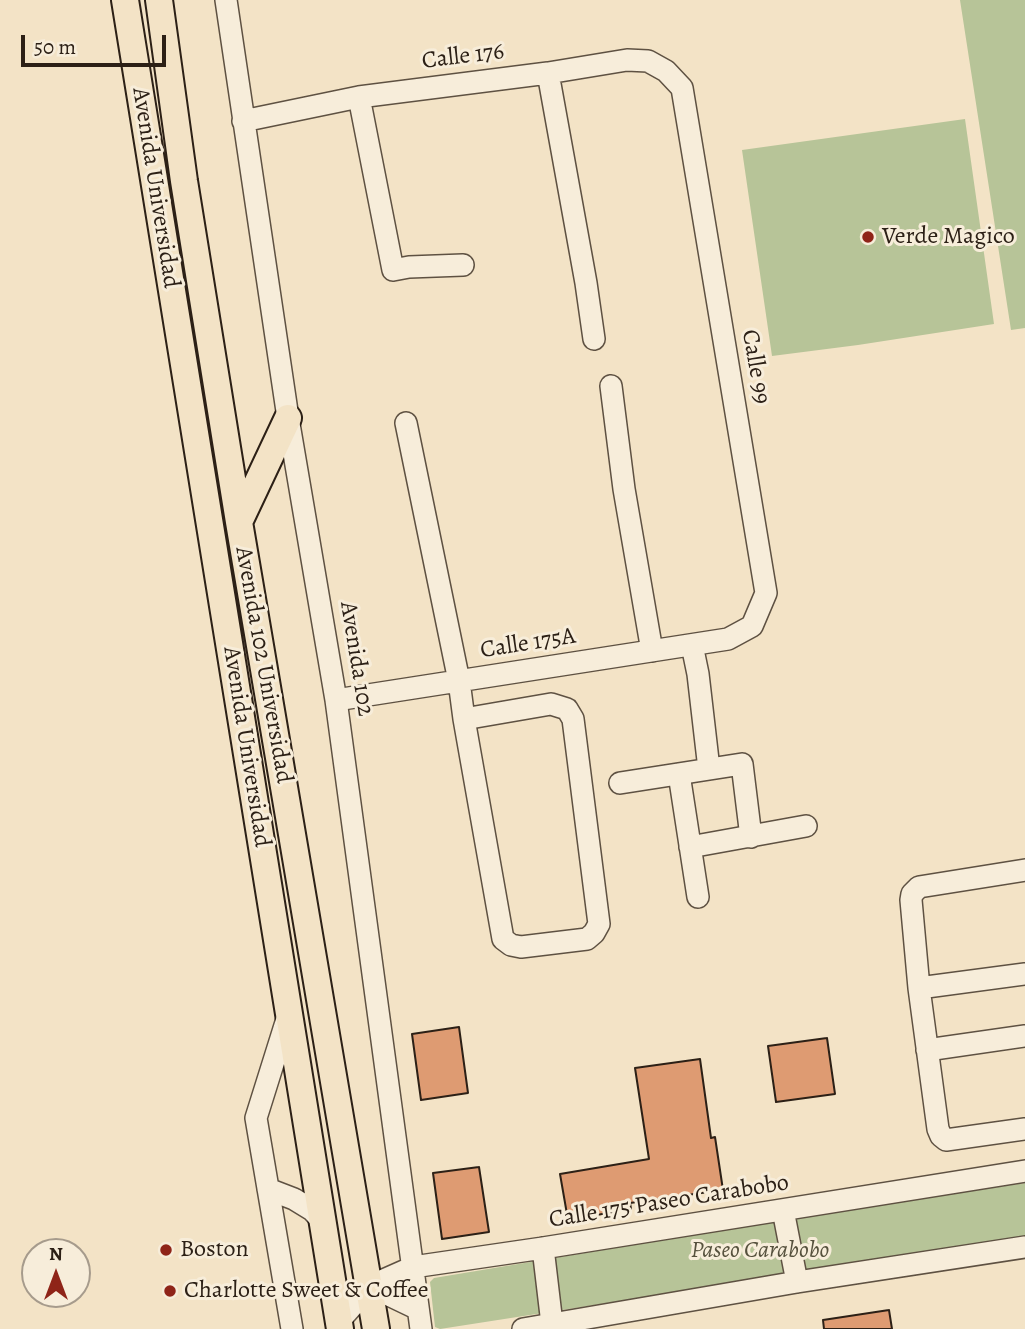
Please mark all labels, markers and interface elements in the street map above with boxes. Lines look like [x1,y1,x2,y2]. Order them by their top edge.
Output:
scale bar [24,21,170,65]
text: 50 m [34,33,76,61]
street label: Calle 176 [420,38,506,76]
street label: Avenida Universidad [125,86,185,290]
place label: Verde Magico [882,223,1015,251]
marker: Verde Magico [860,229,876,245]
street label: Calle 99 [734,327,776,407]
street label: Avenida 102 Universidad [228,544,298,786]
street label: Avenida 102 [333,600,379,718]
street label: Calle 175A [478,622,578,666]
street label: Avenida Universidad [216,645,276,849]
street label: Calle 175 Paseo Carabobo [547,1169,791,1235]
place label: Boston [180,1236,249,1264]
park label: Paseo Carabobo [691,1237,829,1265]
north arrow [21,1238,91,1308]
text: N [49,1241,63,1267]
marker: Boston [158,1242,174,1258]
place label: Charlotte Sweet & Coffee [184,1277,429,1305]
marker: Charlotte Sweet & Coffee [162,1283,178,1299]

